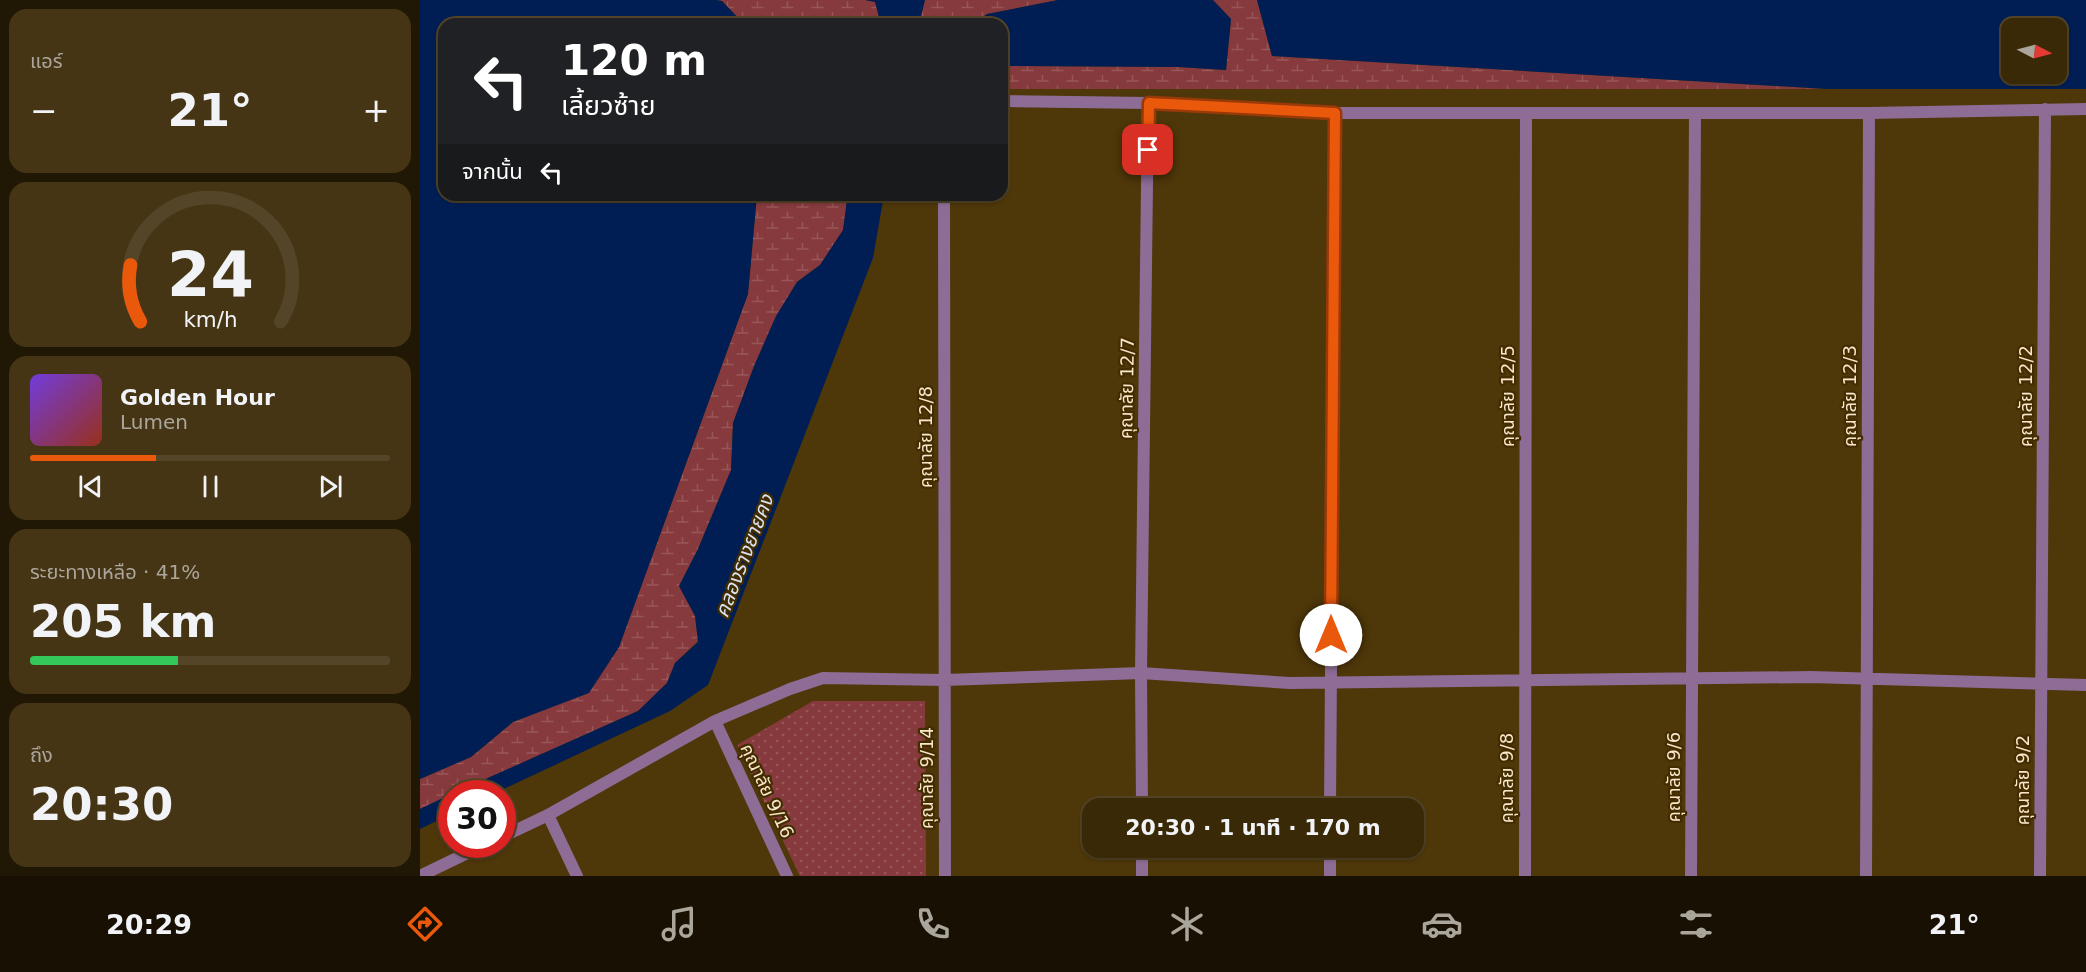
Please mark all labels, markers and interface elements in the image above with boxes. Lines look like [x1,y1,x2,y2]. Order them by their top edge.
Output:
north arrow [2001,18,2067,84]
map controls [2001,18,2067,84]
text: 120 m [561,36,707,85]
icon: left [462,42,540,120]
text: แอร์ [30,49,62,73]
text: 21° [167,84,253,137]
text: เลี้ยวซ้าย [561,90,655,121]
text: − [30,91,58,130]
text: + [362,91,390,130]
pin [1122,124,1173,175]
icon: arrive [1131,133,1164,166]
icon: left [535,156,568,189]
text: จากนั้น [462,159,523,184]
text: 24 [167,238,253,311]
text: km/h [183,307,237,332]
street label: คุณาลัย 12/7 [1115,337,1139,439]
street label: คุณาลัย 12/5 [1497,345,1519,447]
street label: คุณาลัย 12/3 [1839,345,1861,447]
street label: คุณาลัย 12/2 [2015,345,2037,447]
text: Golden Hour [120,385,275,410]
street label: คุณาลัย 12/8 [915,386,937,488]
text: Lumen [120,410,188,434]
icon: previous [74,470,107,503]
icon: pause [194,470,227,503]
icon: next [314,470,347,503]
water label: คลองรางยายคง [710,490,779,621]
text: ระยะทางเหลือ · 41% [30,560,200,584]
text: 205 km [30,595,216,648]
position arrow [1299,603,1363,667]
street label: คุณาลัย 9/14 [916,727,938,829]
street label: คุณาลัย 9/6 [1663,732,1685,822]
street label: คุณาลัย 9/8 [1496,733,1518,823]
street label: คุณาลัย 9/2 [2012,735,2034,825]
street label: คุณาลัย 9/16 [736,740,798,842]
text: ถึง [30,743,53,767]
text: 20:30 [30,778,173,831]
speed limit sign: 30 [438,780,516,858]
text: 20:30 · 1 นาที · 170 m [1125,815,1381,840]
icon: directions [404,903,446,945]
icon: music [658,903,700,945]
icon: phone [912,903,954,945]
icon: climate [1166,903,1208,945]
icon: car [1421,903,1463,945]
icon: filters [1675,903,1717,945]
text: 20:29 [106,909,192,940]
text: 21° [1929,909,1980,940]

